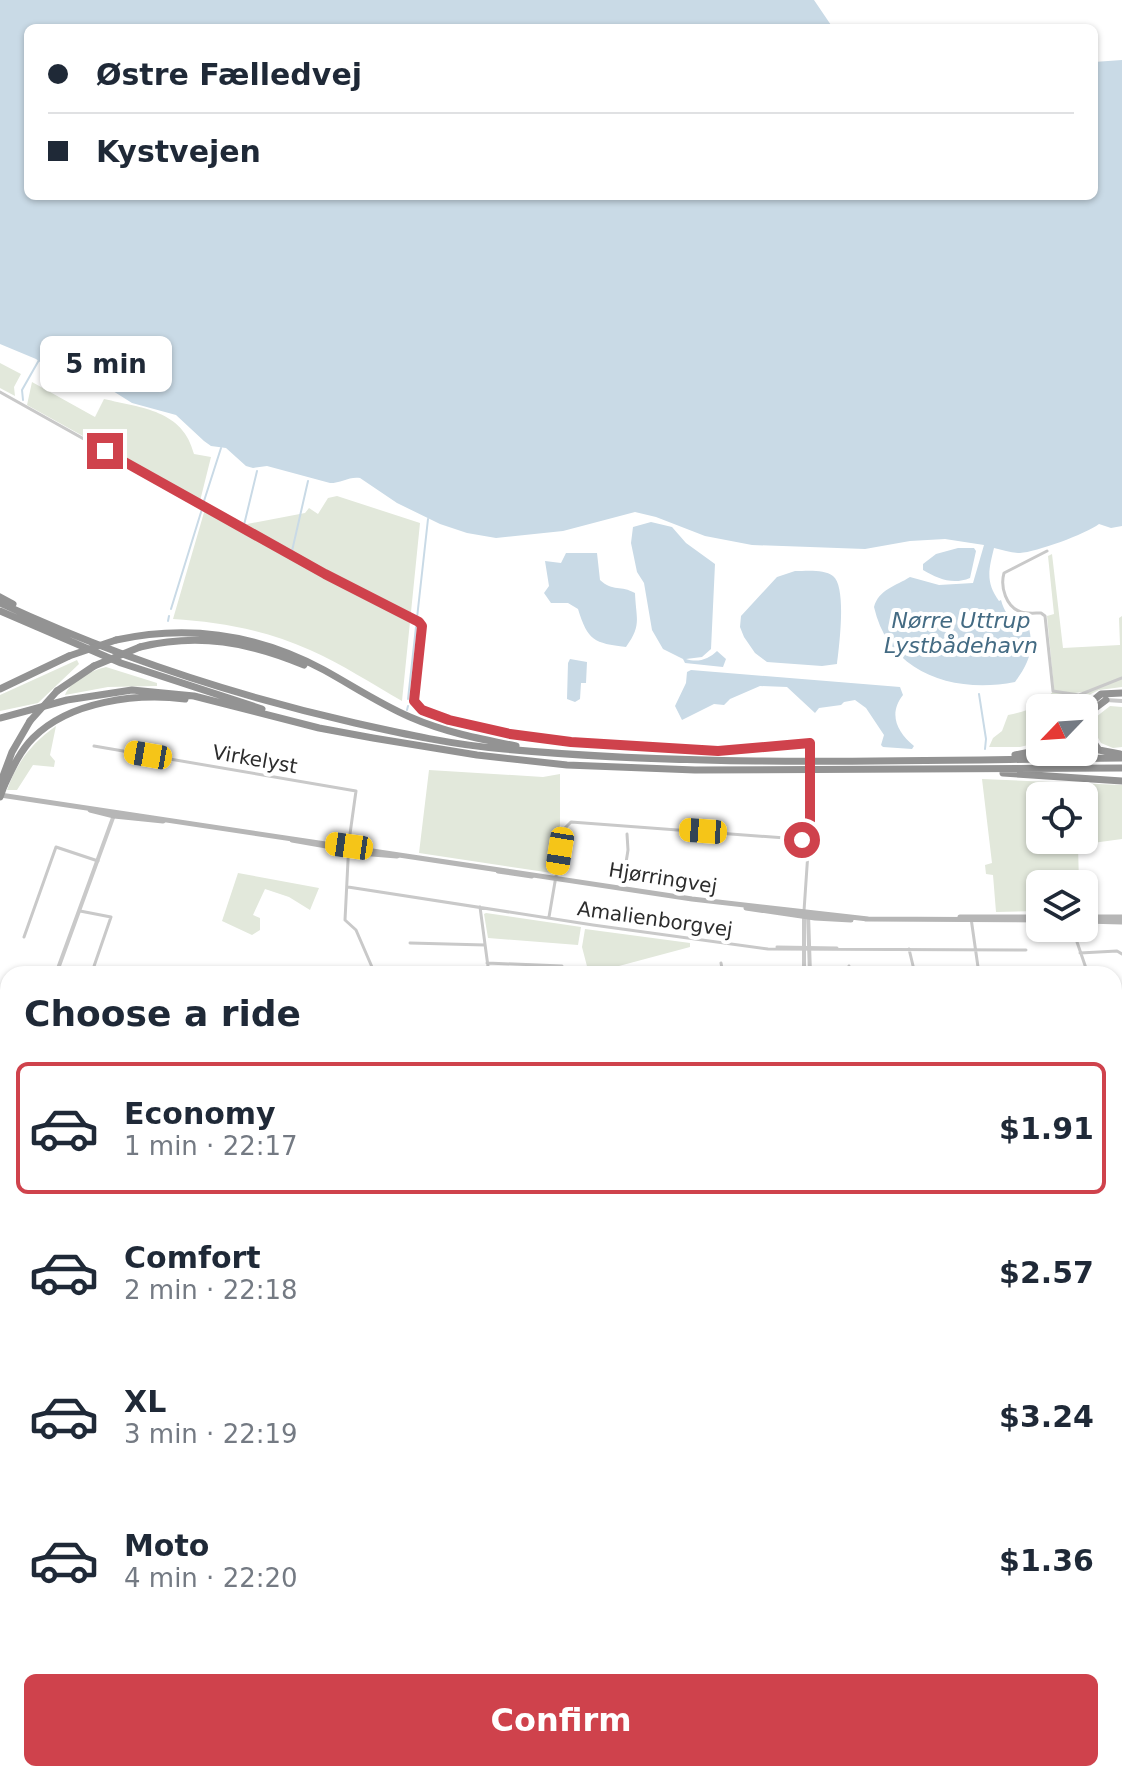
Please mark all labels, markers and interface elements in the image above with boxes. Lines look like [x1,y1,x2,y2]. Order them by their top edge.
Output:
text: Østre Fælledvej [96,57,362,92]
text: Kystvejen [96,134,261,169]
callout: 5 min [39,335,171,391]
text: 5 min [65,349,147,379]
route end [87,433,123,469]
water label: Nørre Uttrup Lystbådehavn [884,608,1038,658]
north arrow [1026,694,1098,766]
map controls [1026,694,1098,942]
car [122,739,174,771]
street label: Virkelyst [211,740,300,778]
button: locate [1026,782,1098,854]
car [678,817,728,845]
route start [784,822,820,858]
car [544,825,576,877]
car [324,831,374,861]
street label: Hjørringvej [607,858,719,898]
button: layers [1026,870,1098,942]
street label: Amalienborgvej [576,896,734,942]
text: Choose a ride [24,993,301,1034]
icon: car [28,1092,100,1164]
text: Economy [124,1096,276,1131]
text: $1.91 [999,1111,1094,1146]
text: 1 min · 22:17 [124,1131,298,1161]
icon: car [28,1236,100,1308]
text: Comfort [124,1240,261,1275]
text: $2.57 [999,1255,1094,1290]
text: 2 min · 22:18 [124,1275,298,1305]
icon: car [28,1380,100,1452]
text: XL [124,1384,166,1419]
text: $3.24 [999,1399,1094,1434]
text: 3 min · 22:19 [124,1419,298,1449]
icon: car [28,1524,100,1596]
text: Moto [124,1528,209,1563]
text: $1.36 [999,1543,1094,1578]
text: 4 min · 22:20 [124,1563,298,1593]
button: Confirm [24,1674,1098,1766]

